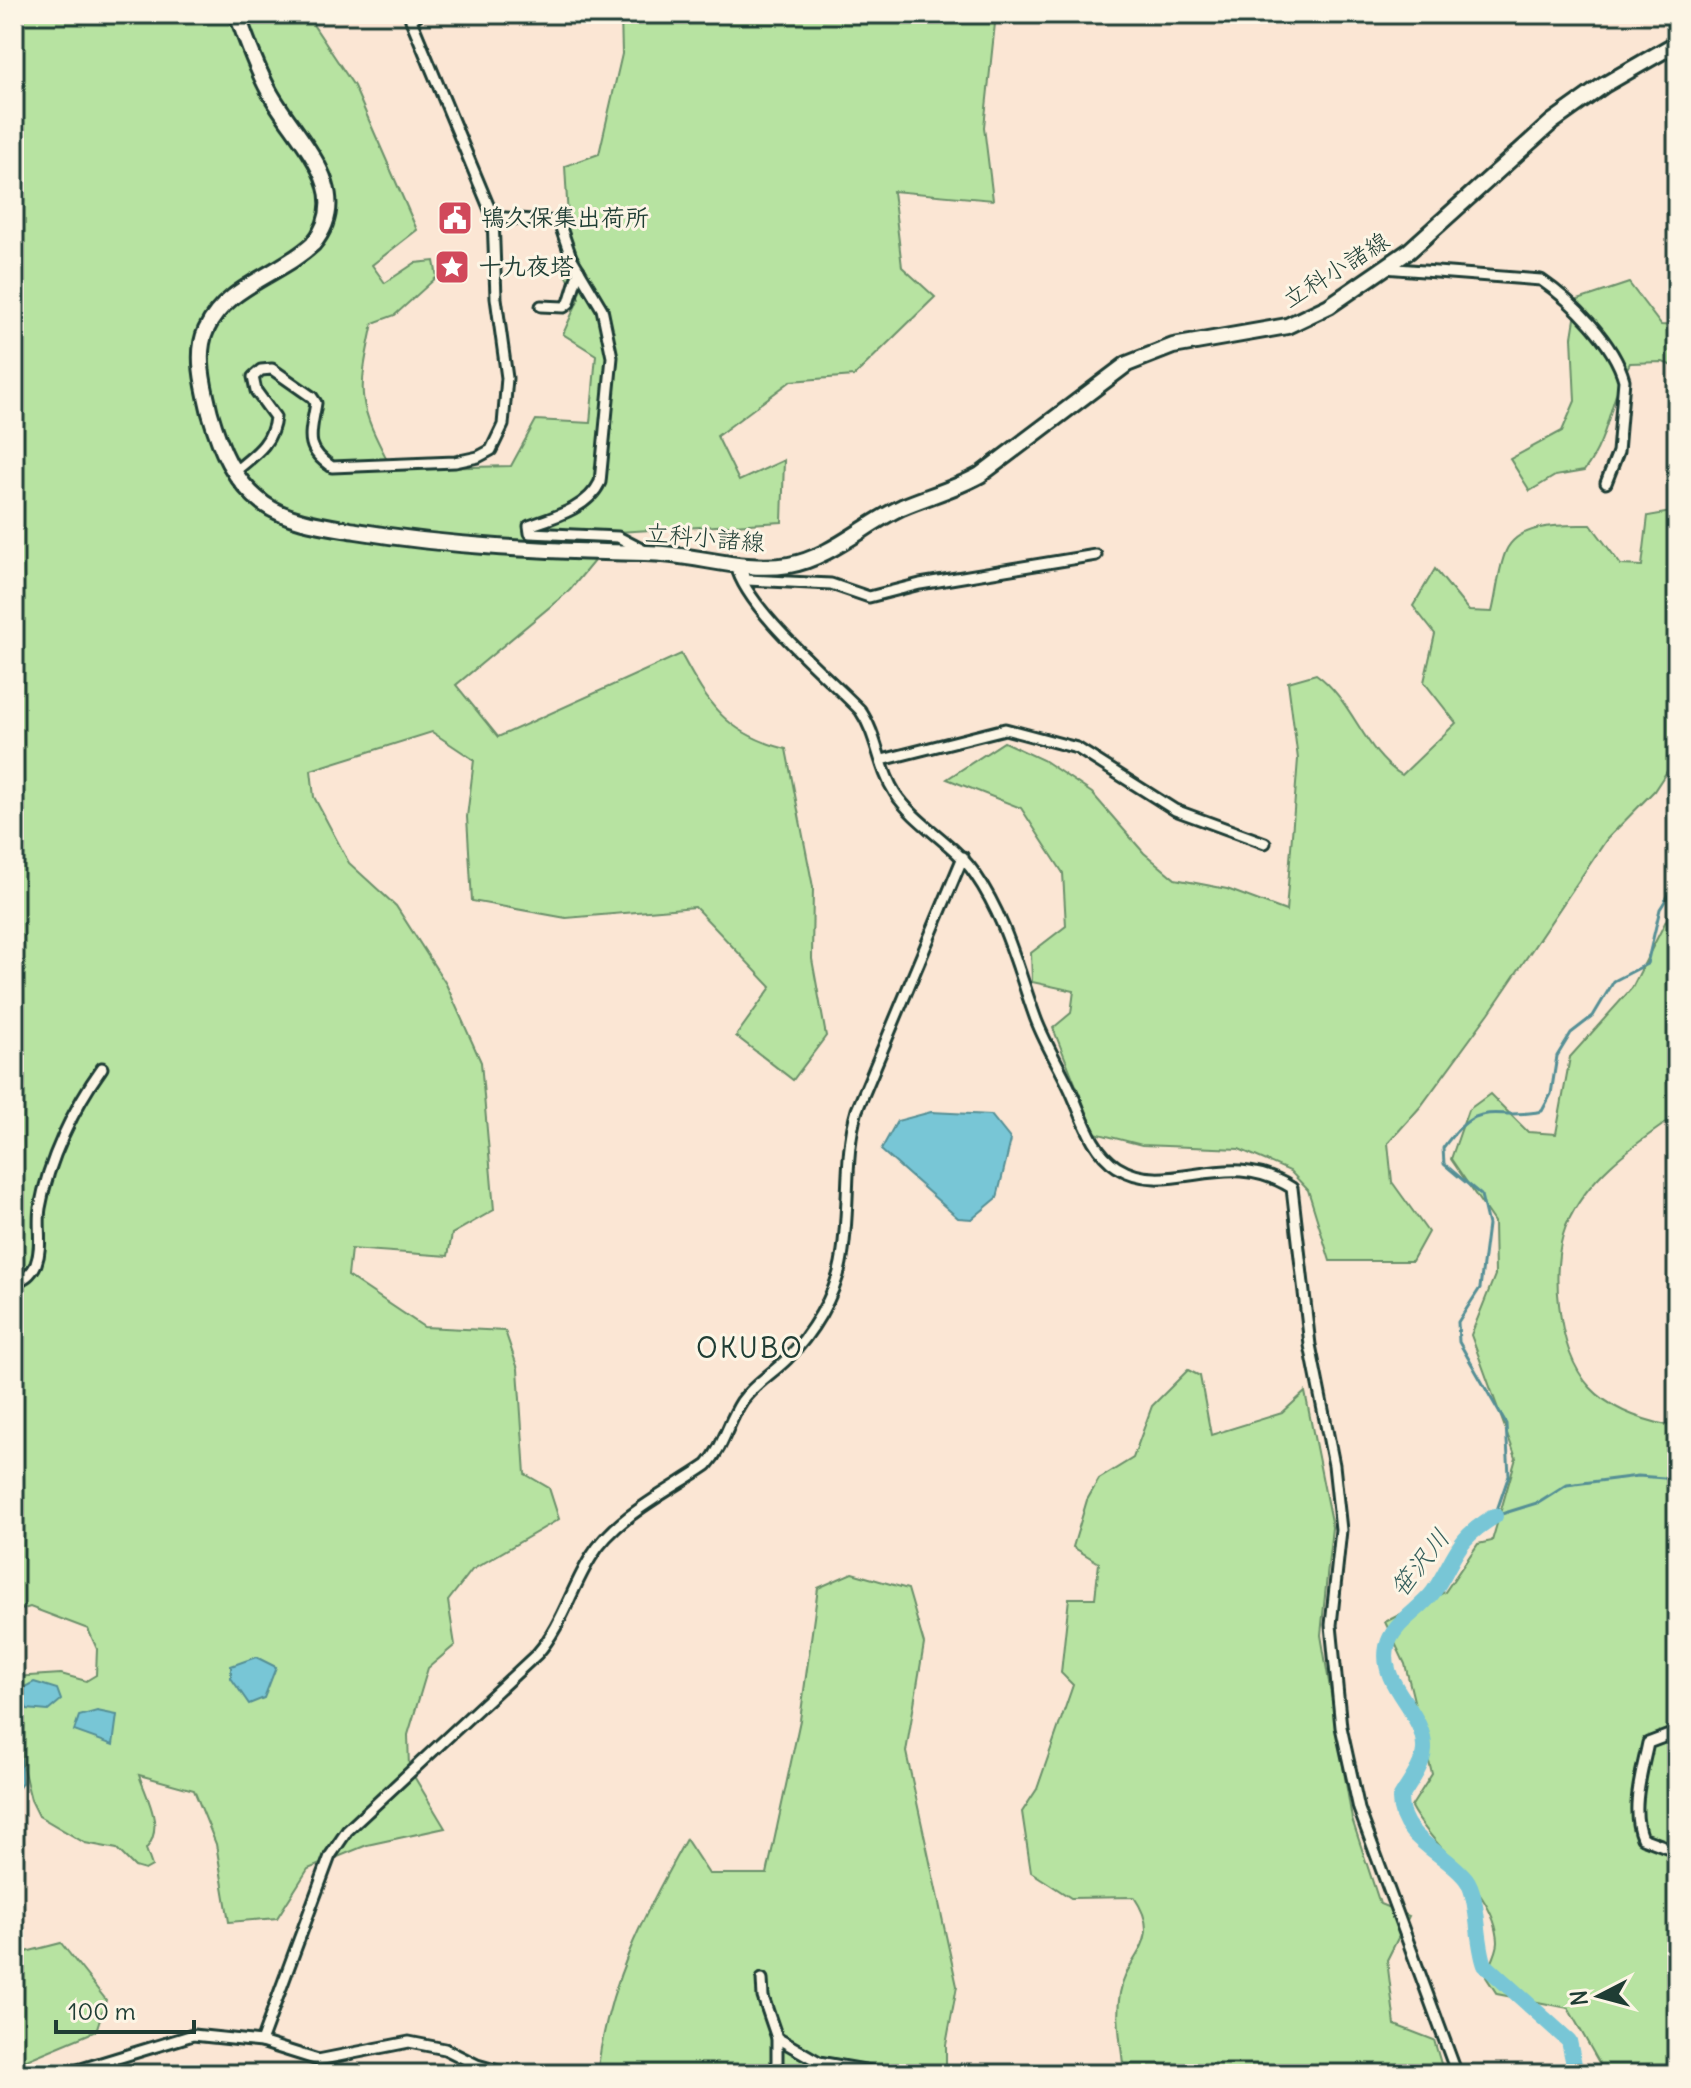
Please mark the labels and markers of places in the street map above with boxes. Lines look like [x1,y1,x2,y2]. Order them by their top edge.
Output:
public building icon: 鴇久保集出荷所 [436,199,474,237]
place label: 鴇久保集出荷所 [481,202,649,232]
place icon: 十九夜塔 [433,248,471,286]
place label: 十九夜塔 [478,251,574,281]

